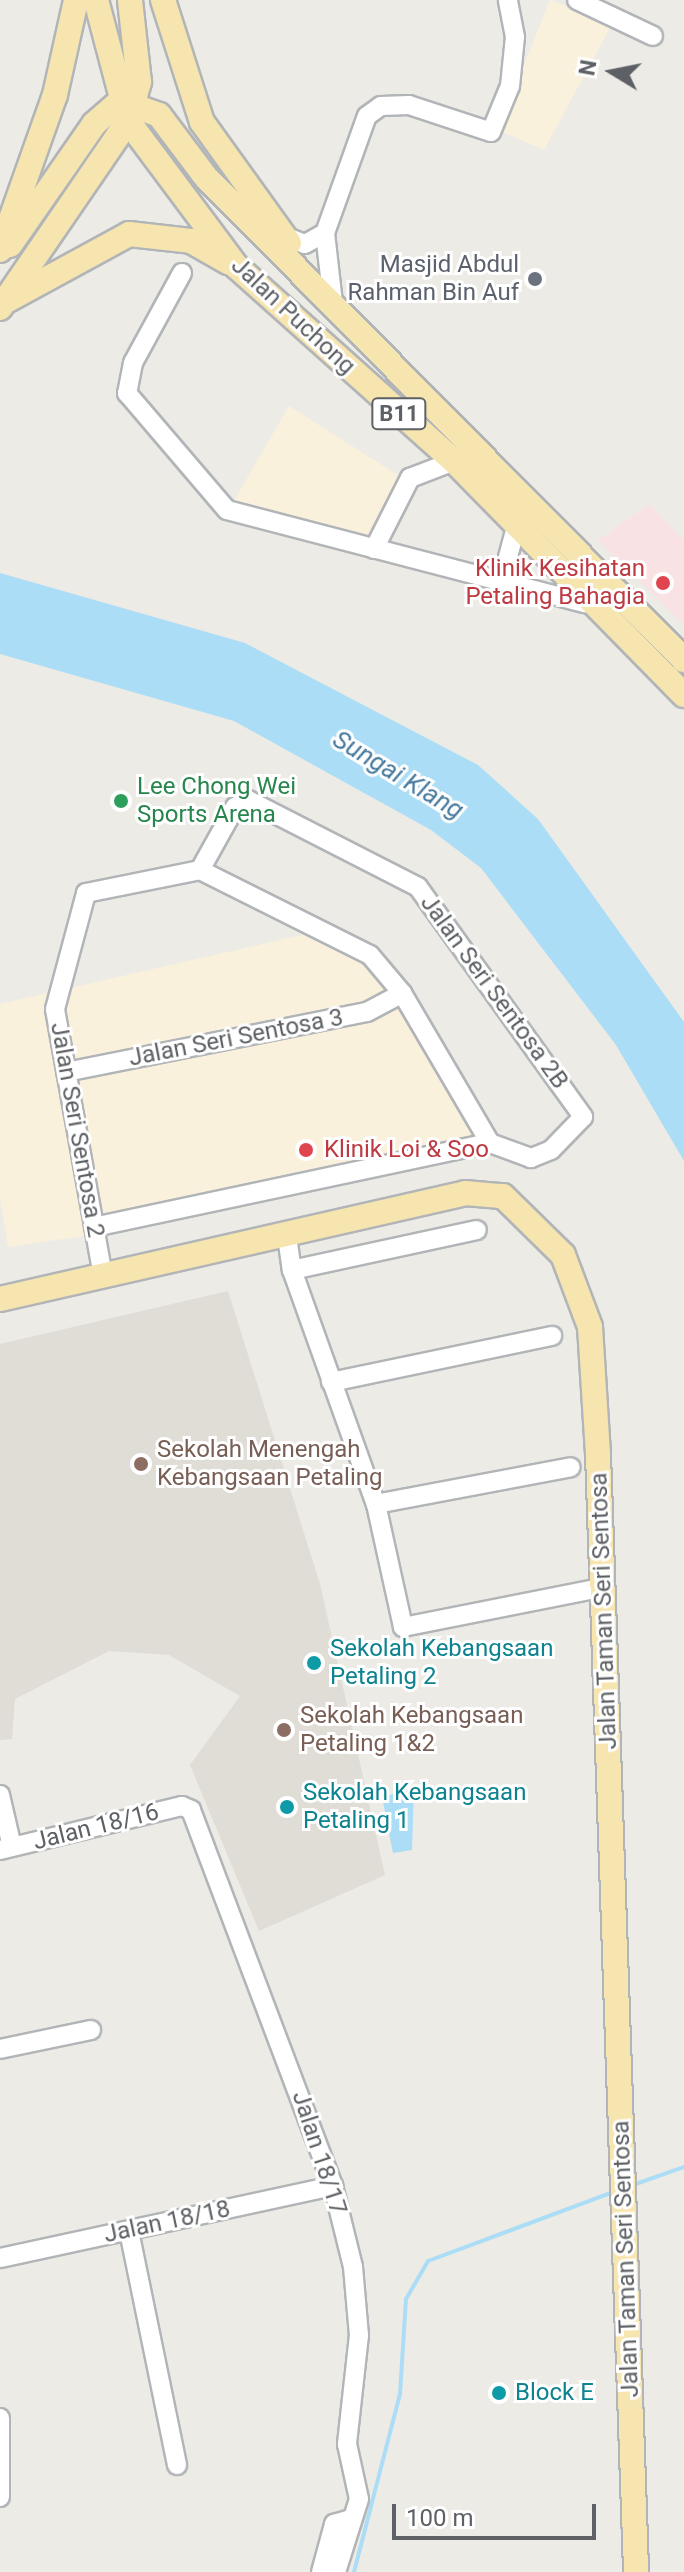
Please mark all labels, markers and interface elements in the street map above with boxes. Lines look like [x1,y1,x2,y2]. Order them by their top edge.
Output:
north arrow [572,32,652,112]
text: N [574,58,602,78]
street label: Jalan Puchong [225,251,361,381]
place label: Masjid Abdul Rahman Bin Auf [348,251,519,307]
marker: Masjid Abdul Rahman Bin Auf [526,270,544,288]
road number: B11 [371,396,427,432]
place label: Klinik Kesihatan Petaling Bahagia [465,555,645,611]
marker: Klinik Kesihatan Petaling Bahagia [652,572,674,594]
water label: Sungai Klang [327,724,469,826]
place label: Lee Chong Wei Sports Arena [137,773,296,829]
marker: Lee Chong Wei Sports Arena [112,792,130,810]
street label: Jalan Seri Sentosa 2B [414,889,574,1095]
street label: Jalan Seri Sentosa 3 [126,1003,346,1073]
street label: Jalan Seri Sentosa 2 [44,1020,110,1240]
place label: Klinik Loi & Soo [324,1136,489,1164]
marker: Klinik Loi & Soo [295,1139,317,1161]
place label: Sekolah Menengah Kebangsaan Petaling [157,1436,382,1492]
marker: Sekolah Menengah Kebangsaan Petaling [132,1455,150,1473]
street label: Jalan Taman Seri Sentosa [585,1472,623,1750]
place label: Sekolah Kebangsaan Petaling 2 [330,1635,553,1691]
marker: Sekolah Kebangsaan Petaling 2 [305,1654,323,1672]
place label: Sekolah Kebangsaan Petaling 1&2 [300,1702,523,1758]
marker: Sekolah Kebangsaan Petaling 1&2 [275,1721,293,1739]
place label: Sekolah Kebangsaan Petaling 1 [303,1779,526,1835]
street label: Jalan 18/16 [30,1798,162,1856]
marker: Sekolah Kebangsaan Petaling 1 [278,1798,296,1816]
street label: Jalan 18/17 [285,2088,353,2218]
street label: Jalan Taman Seri Sentosa [607,2120,645,2398]
street label: Jalan 18/18 [101,2195,233,2249]
place label: Block E [515,2379,594,2407]
marker: Block E [490,2384,508,2402]
scale bar [396,2488,600,2538]
text: 100 m [406,2504,473,2532]

